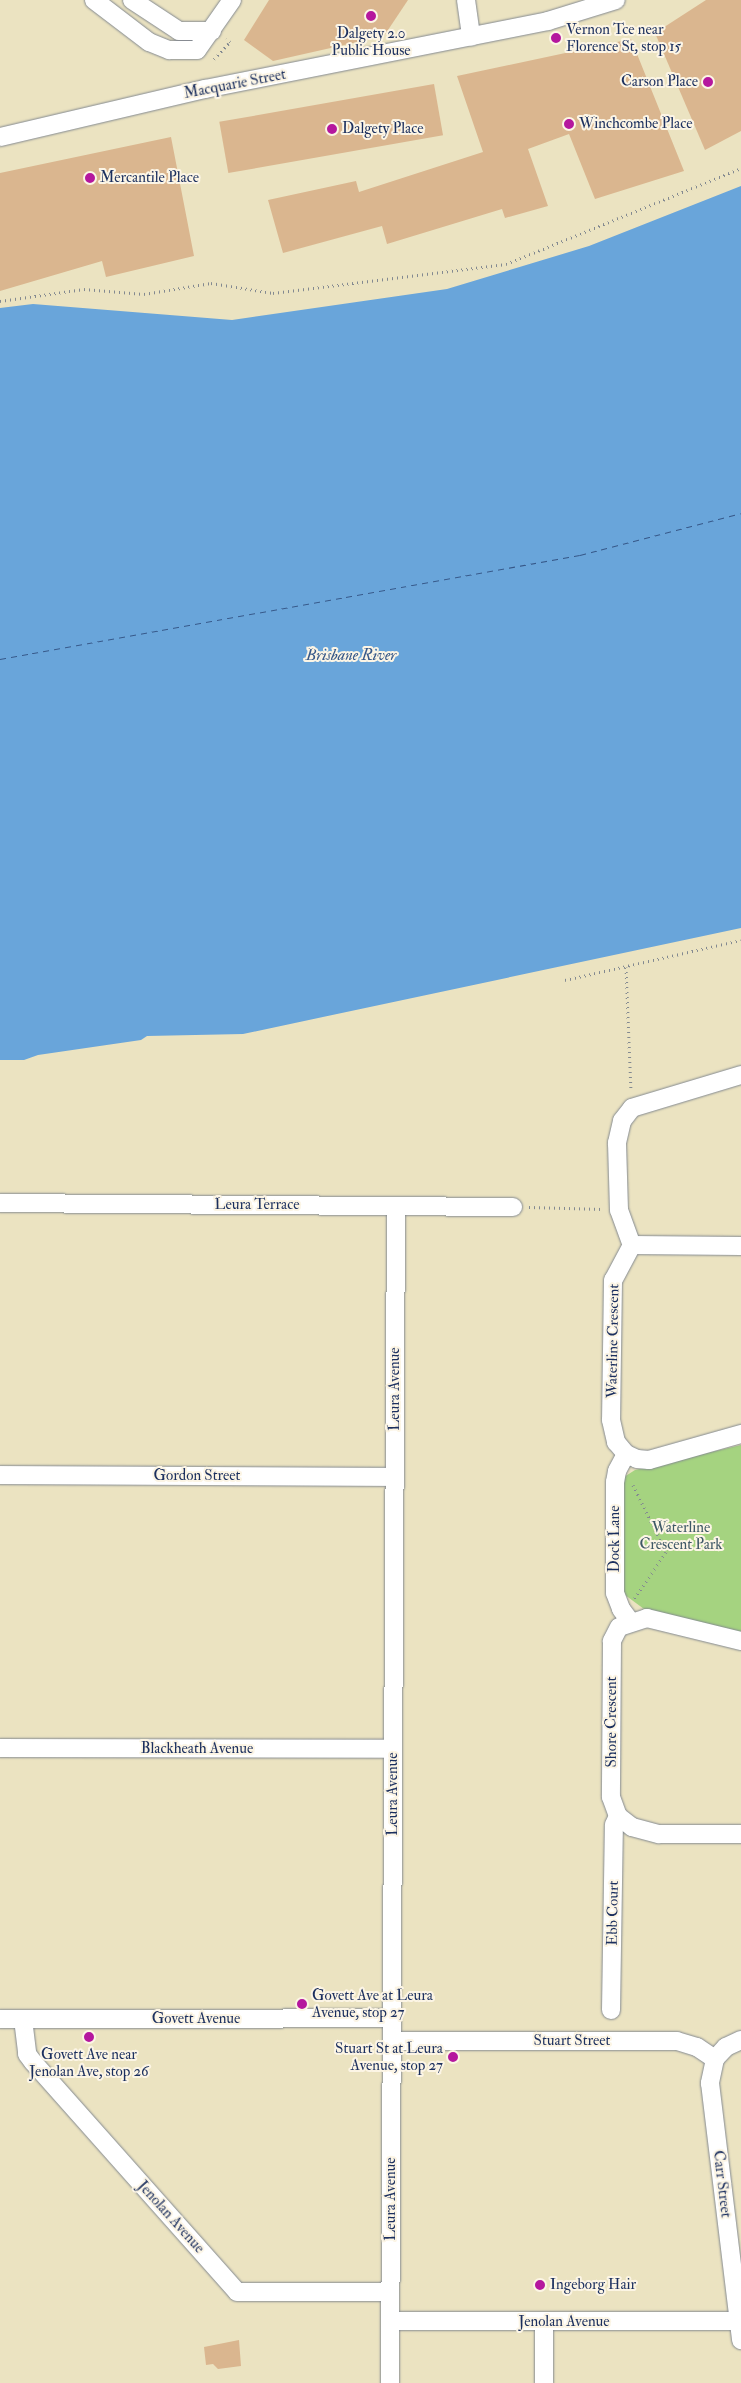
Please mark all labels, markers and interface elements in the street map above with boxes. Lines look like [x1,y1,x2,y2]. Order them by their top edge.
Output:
marker: Dalgety 2.0 Public House [365,10,377,22]
place label: Vernon Tce near Florence St, stop 15 [566,20,681,55]
place label: Dalgety 2.0 Public House [331,24,411,59]
marker: Vernon Tce near Florence St, stop 15 [550,32,562,44]
street label: Macquarie Street [183,65,287,103]
place label: Carson Place [621,73,698,91]
marker: Carson Place [702,76,714,88]
place label: Winchcombe Place [579,115,693,133]
marker: Winchcombe Place [563,118,575,130]
place label: Dalgety Place [342,120,424,138]
marker: Dalgety Place [326,123,338,135]
place label: Mercantile Place [100,169,199,187]
marker: Mercantile Place [84,172,96,184]
water label: Brisbane River [306,645,396,665]
street label: Leura Terrace [215,1196,299,1214]
street label: Waterline Crescent [603,1284,623,1398]
street label: Leura Avenue [386,1347,404,1431]
street label: Gordon Street [154,1467,240,1485]
street label: Dock Lane [606,1506,624,1572]
park label: Waterline Crescent Park [639,1518,723,1553]
street label: Shore Crescent [603,1676,621,1768]
street label: Blackheath Avenue [141,1740,253,1758]
street label: Leura Avenue [384,1752,402,1836]
street label: Ebb Court [603,1880,623,1946]
place label: Govett Ave at Leura Avenue, stop 27 [312,1986,433,2021]
marker: Govett Ave at Leura Avenue, stop 27 [296,1998,308,2010]
street label: Govett Avenue [152,2010,240,2028]
marker: Govett Ave near Jenolan Ave, stop 26 [83,2031,95,2043]
street label: Stuart Street [534,2032,610,2050]
place label: Stuart St at Leura Avenue, stop 27 [335,2039,443,2074]
place label: Govett Ave near Jenolan Ave, stop 26 [29,2045,149,2080]
marker: Stuart St at Leura Avenue, stop 27 [447,2051,459,2063]
street label: Carr Street [709,2149,735,2219]
street label: Leura Avenue [382,2157,400,2241]
street label: Jenolan Avenue [134,2177,208,2257]
place label: Ingeborg Hair [550,2276,636,2294]
marker: Ingeborg Hair [534,2279,546,2291]
street label: Jenolan Avenue [518,2313,610,2331]

